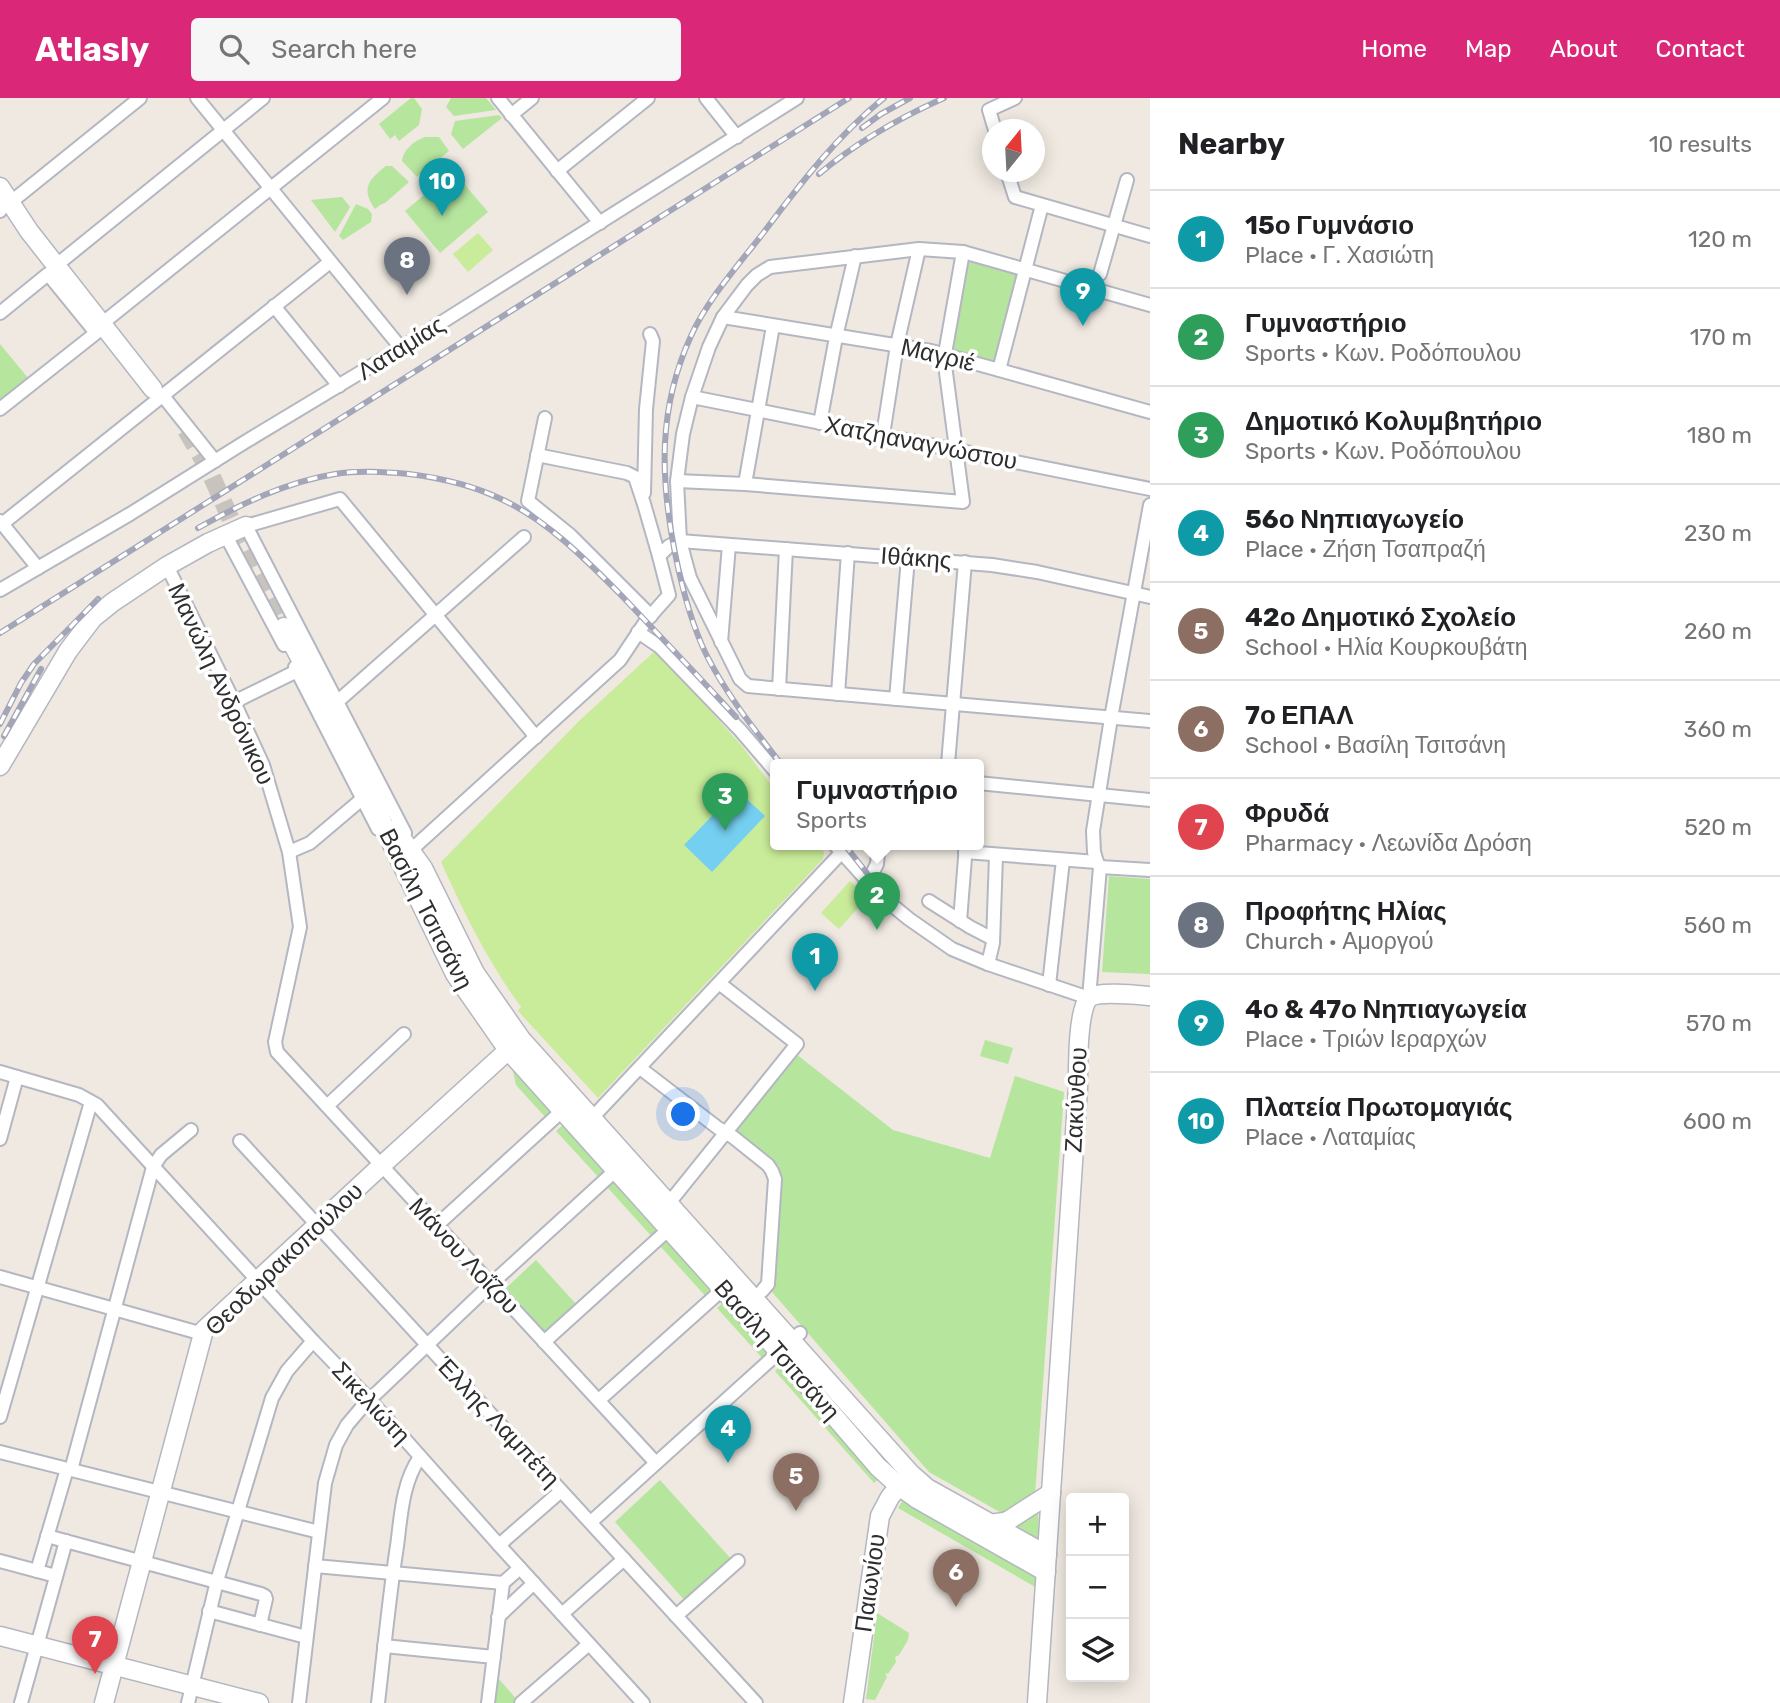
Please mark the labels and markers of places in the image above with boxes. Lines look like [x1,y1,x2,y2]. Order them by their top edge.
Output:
pin: 10 [419,158,465,216]
pin: 8 [384,237,430,295]
pin: 9 [1060,268,1106,326]
pin: 3 [702,773,748,831]
pin: 2 [854,872,900,930]
pin: 1 [792,933,838,991]
pin: 4 [705,1405,751,1463]
pin: 5 [773,1453,819,1511]
pin: 6 [933,1549,979,1607]
pin: 7 [72,1616,118,1674]

